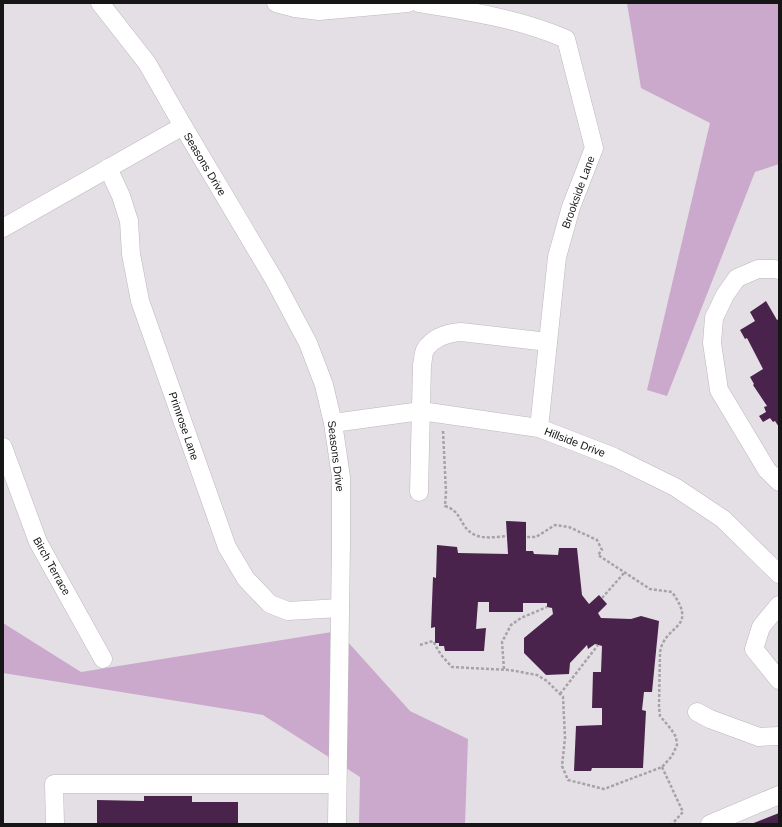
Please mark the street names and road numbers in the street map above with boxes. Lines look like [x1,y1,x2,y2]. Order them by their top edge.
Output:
street label: Seasons Drive [181,130,229,198]
street label: Brookside Lane [559,154,597,230]
street label: Primrose Lane [167,390,201,462]
street label: Seasons Drive [326,420,346,492]
street label: Hillside Drive [543,425,607,459]
street label: Birch Terrace [31,535,73,597]

